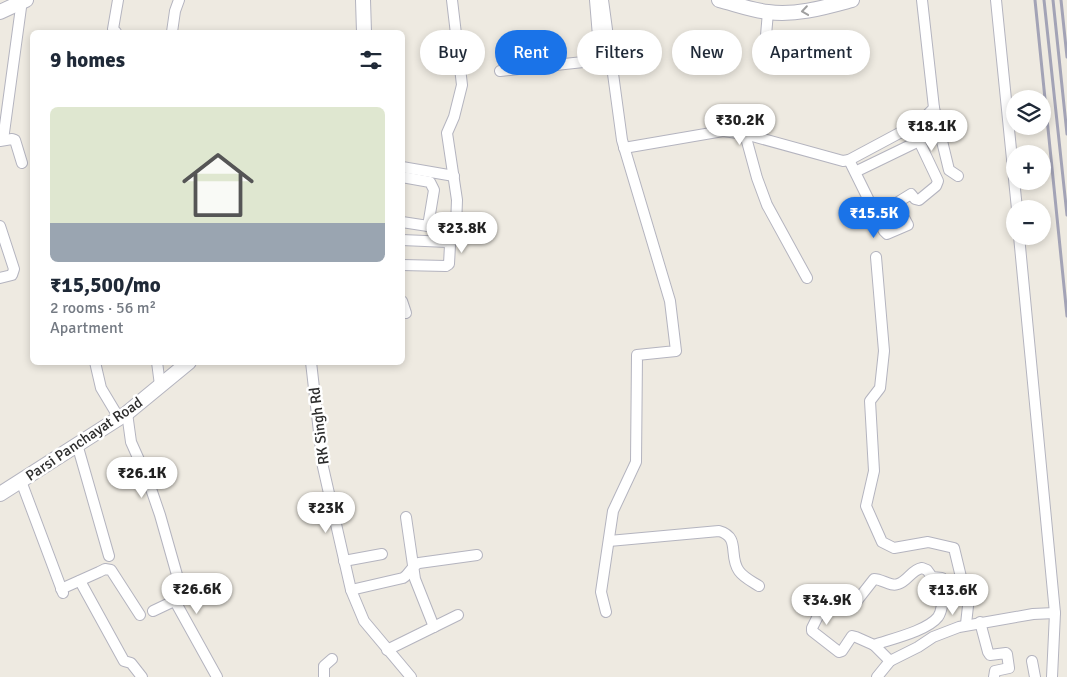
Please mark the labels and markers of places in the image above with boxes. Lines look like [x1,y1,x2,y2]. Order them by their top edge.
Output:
pin: ₹30.2K [699,104,781,146]
pin: ₹18.1K [891,110,973,152]
pin: ₹15.5K [833,196,915,239]
pin: ₹23.8K [421,212,503,254]
pin: ₹26.1K [101,456,183,499]
pin: ₹23K [296,492,356,534]
pin: ₹26.6K [156,572,238,615]
pin: ₹13.6K [912,574,994,616]
pin: ₹34.9K [786,584,868,626]

